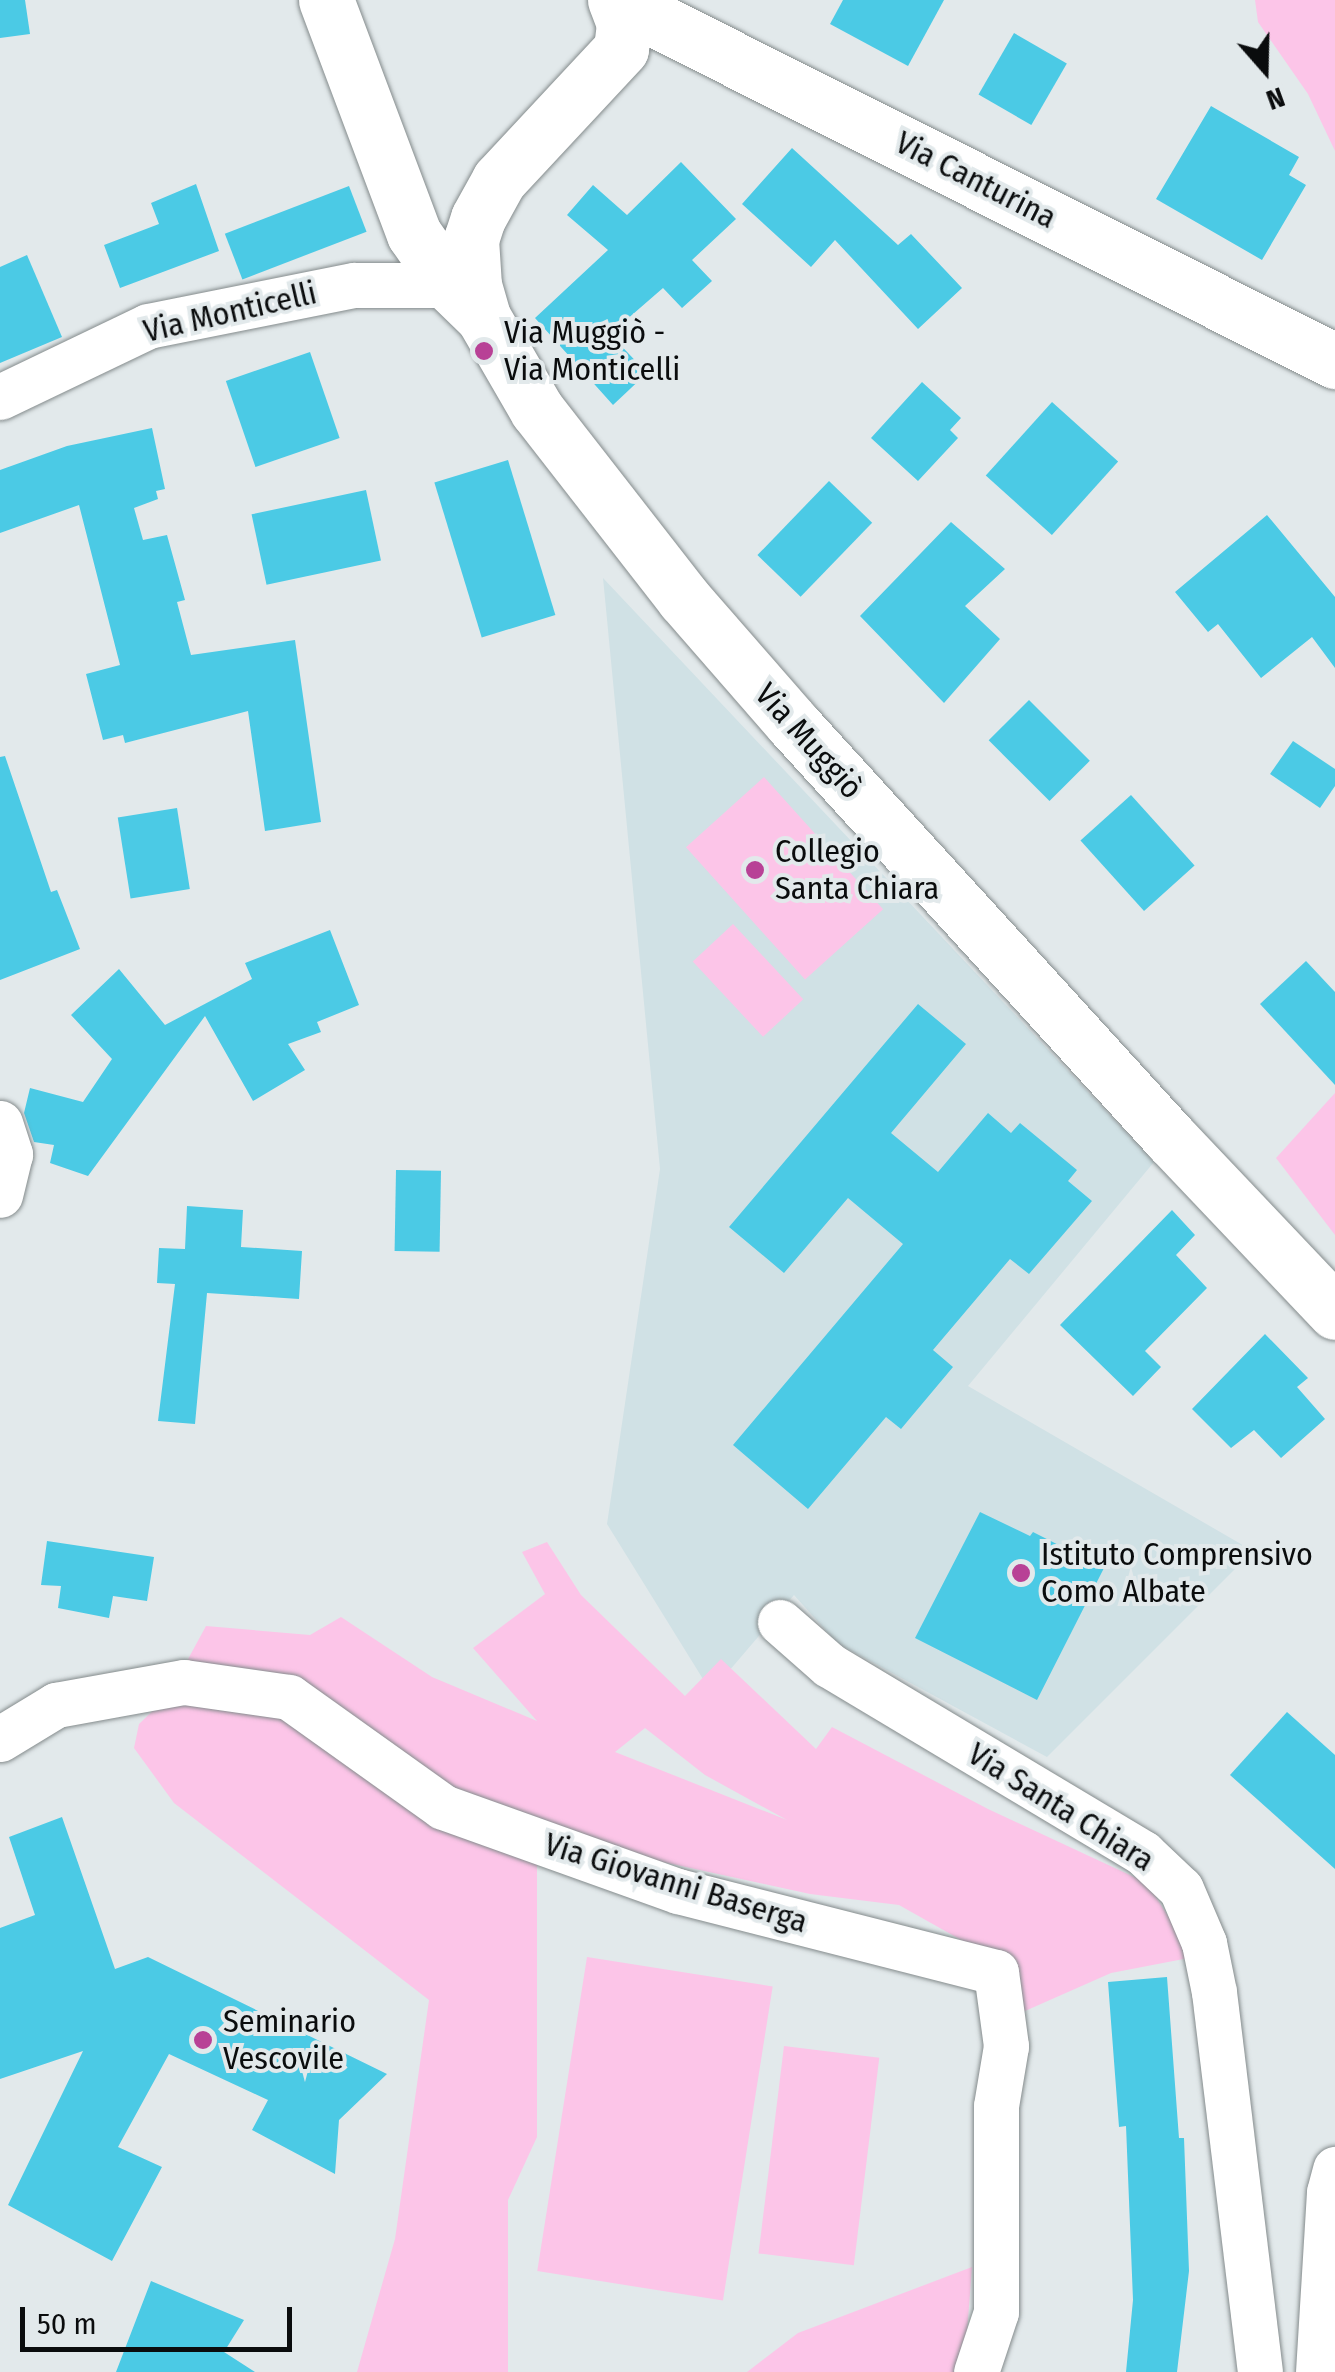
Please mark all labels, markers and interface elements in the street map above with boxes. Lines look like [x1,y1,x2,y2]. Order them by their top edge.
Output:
north arrow [1215,20,1315,120]
text: N [1262,80,1289,117]
street label: Via Canturina [889,123,1063,237]
street label: Via Monticelli [140,273,320,351]
place label: Via Muggiò - Via Monticelli [504,314,680,389]
marker: Via Muggiò - Via Monticelli [473,340,495,362]
street label: Via Muggiò [747,675,871,807]
place label: Collegio Santa Chiara [775,833,939,908]
marker: Collegio Santa Chiara [744,859,766,881]
place label: Istituto Comprensivo Como Albate [1041,1536,1313,1611]
marker: Istituto Comprensivo Como Albate [1010,1562,1032,1584]
street label: Via Santa Chiara [961,1735,1161,1879]
street label: Via Giovanni Baserga [540,1825,812,1941]
place label: Seminario Vescovile [223,2003,356,2078]
marker: Seminario Vescovile [192,2029,214,2051]
scale bar [25,2287,298,2349]
text: 50 m [37,2306,97,2342]

